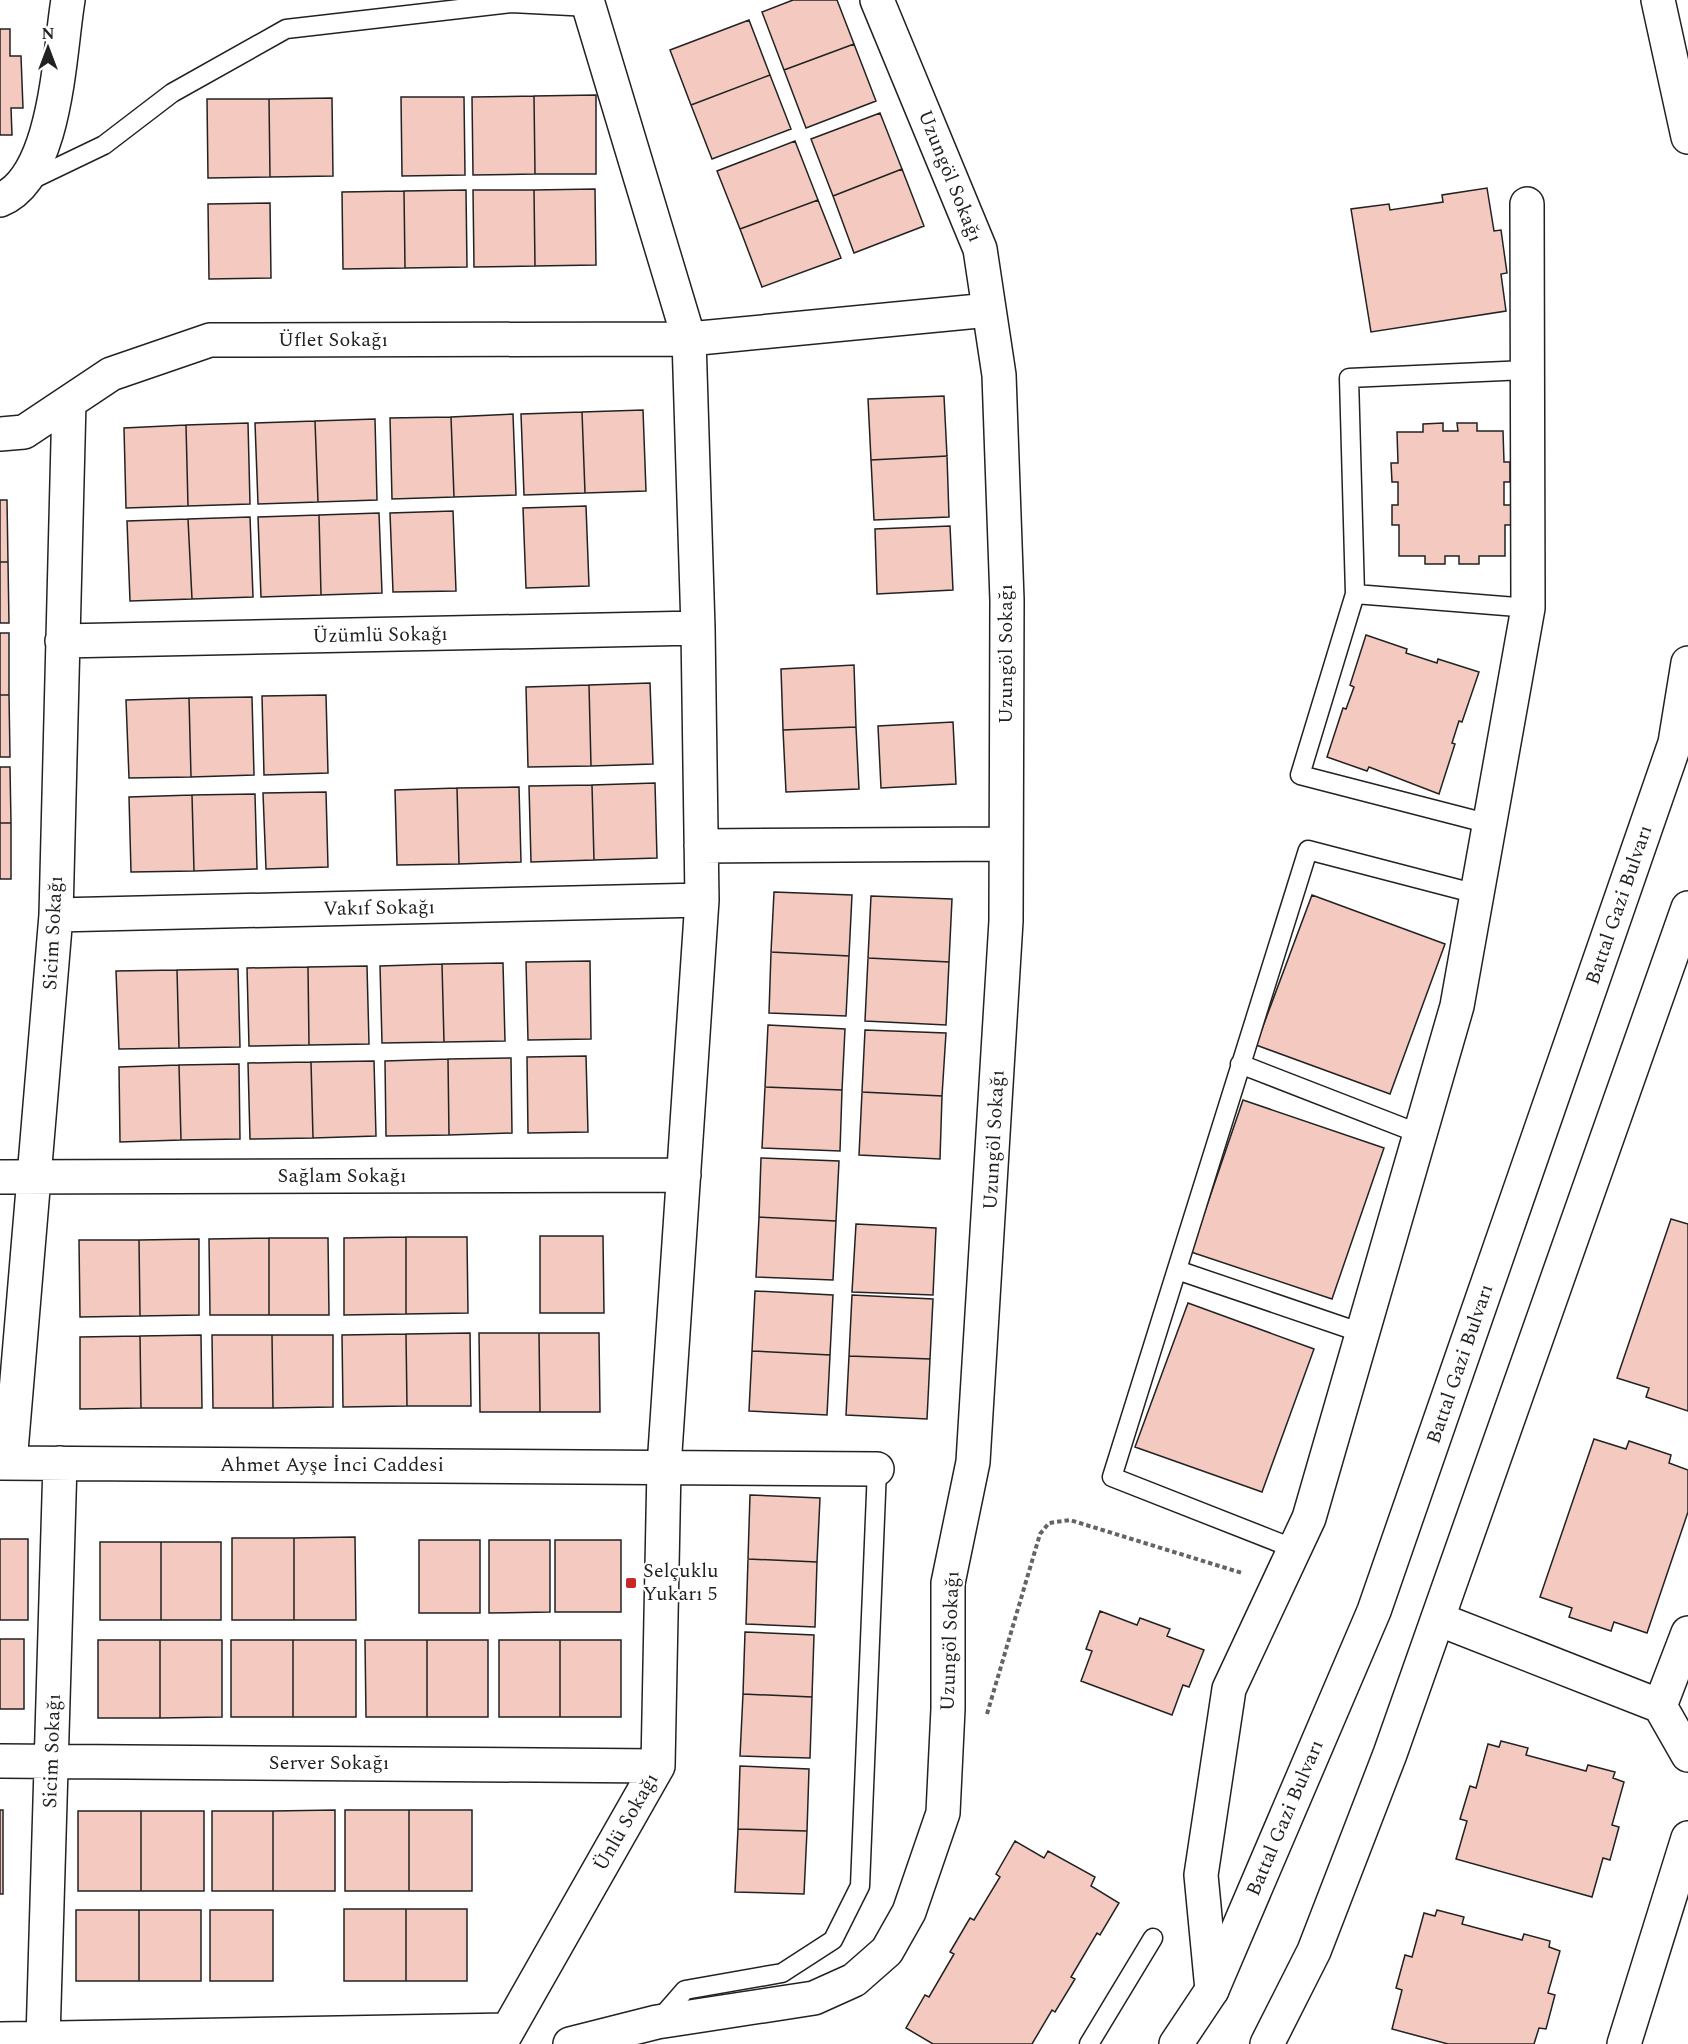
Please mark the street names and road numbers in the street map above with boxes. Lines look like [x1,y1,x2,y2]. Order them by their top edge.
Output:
street label: Uzungöl Sokağı [910,105,990,247]
street label: Üflet Sokağı [278,325,388,355]
street label: Uzungöl Sokağı [991,584,1021,724]
street label: Üzümlü Sokağı [312,619,448,651]
street label: Battal Gazi Bulvarı [1578,821,1660,989]
street label: Sicim Sokağı [35,875,71,991]
street label: Vakıf Sokağı [323,892,435,924]
street label: Uzungöl Sokağı [975,1069,1013,1211]
street label: Sağlam Sokağı [278,1161,406,1191]
street label: Battal Gazi Bulvarı [1419,1280,1501,1448]
street label: Ahmet Ayşe İnci Caddesi [220,1450,444,1480]
street label: Uzungöl Sokağı [933,1570,967,1712]
street label: Sicim Sokağı [35,1693,69,1809]
street label: Battal Gazi Bulvarı [1238,1735,1332,1901]
street label: Server Sokağı [269,1748,389,1778]
street label: Ünlü Sokağı [586,1767,666,1877]

